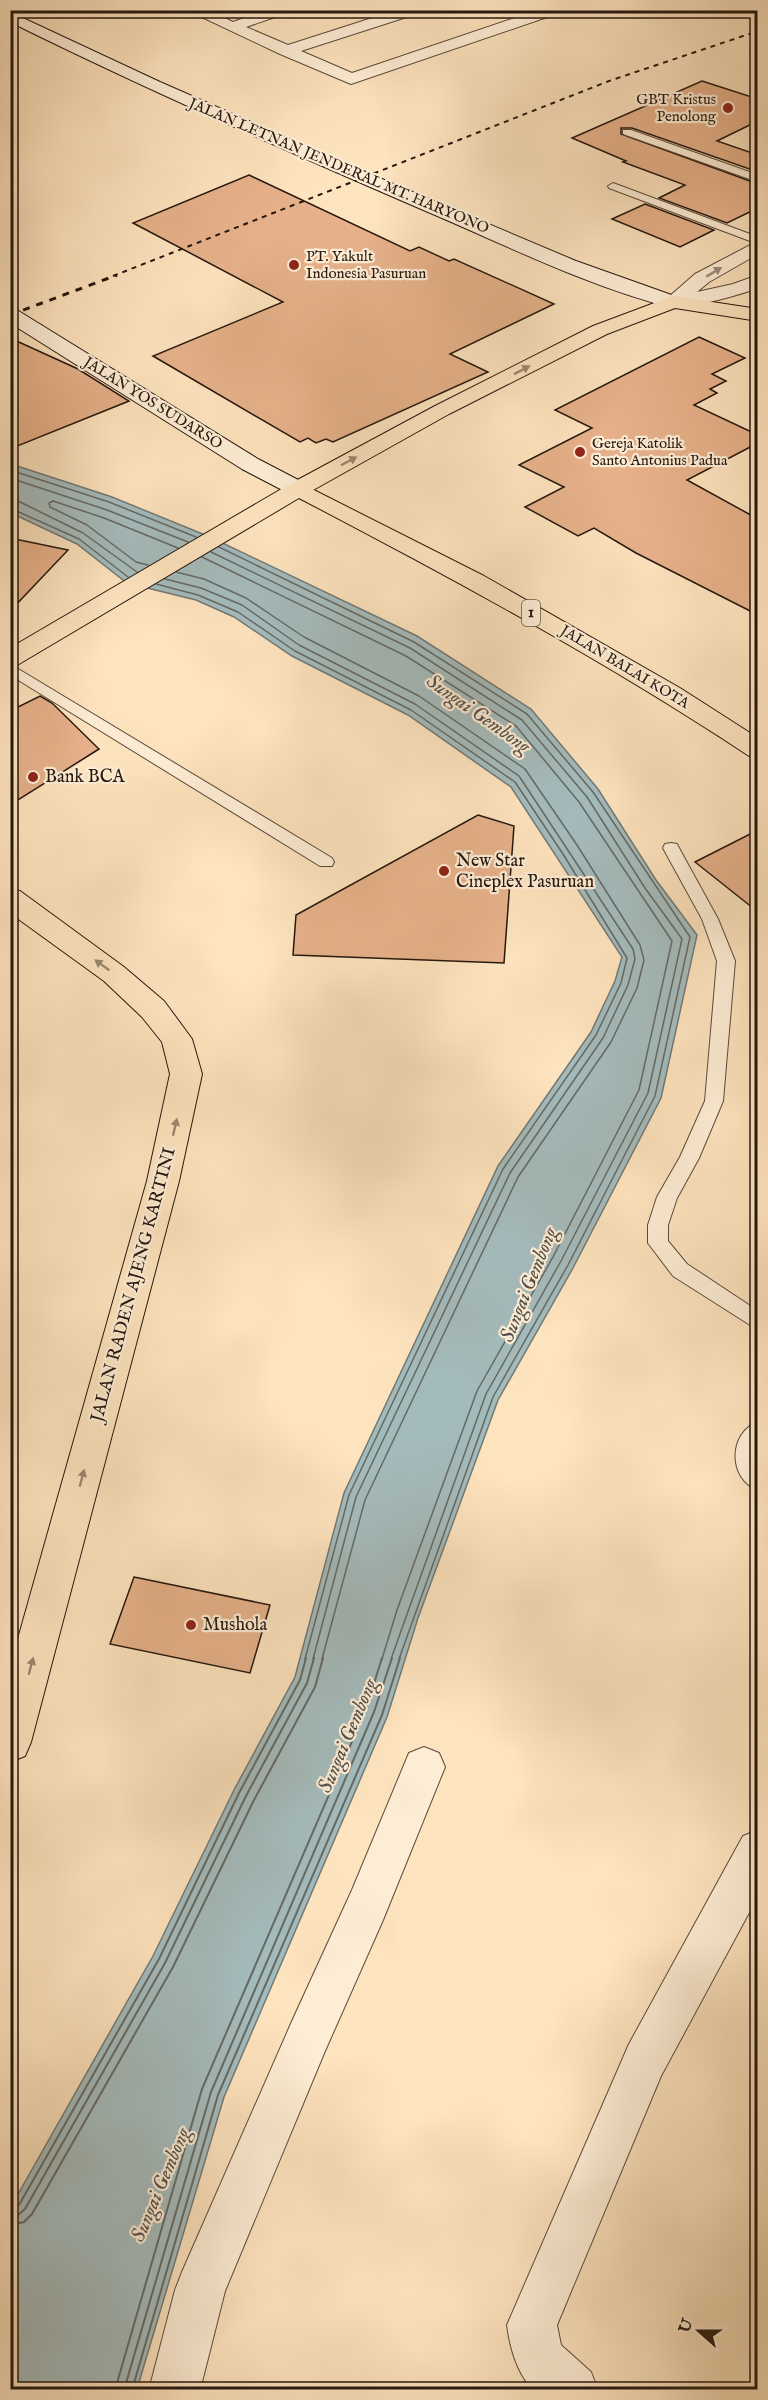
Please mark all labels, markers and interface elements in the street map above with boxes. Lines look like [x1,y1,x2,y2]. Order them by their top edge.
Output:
place label: GBT Kristus Penolong [636,90,717,126]
street label: JALAN LETNAN JENDERAL MT. HARYONO [184,93,492,238]
marker: GBT Kristus Penolong [721,101,735,115]
place label: PT. Yakult Indonesia Pasuruan [306,247,426,283]
marker: PT. Yakult Indonesia Pasuruan [287,258,301,272]
one-way arrow [706,266,722,277]
street label: JALAN YOS SUDARSO [78,351,226,453]
one-way arrow [513,365,530,375]
place label: Gereja Katolik Santo Antonius Padua [592,434,728,470]
marker: Gereja Katolik Santo Antonius Padua [573,445,587,459]
one-way arrow [341,456,358,466]
road number: 1 [522,600,540,626]
street label: JALAN BALAI KOTA [555,620,694,713]
water label: Sungai Gembong [421,669,536,761]
place label: Bank BCA [45,766,126,789]
marker: Bank BCA [26,770,40,784]
place label: New Star Cineplex Pasuruan [456,850,594,894]
marker: New Star Cineplex Pasuruan [437,864,451,878]
one-way arrow [95,960,110,972]
one-way arrow [171,1117,180,1136]
street label: JALAN RADEN AJENG KARTINI [86,1145,182,1427]
water label: Sungai Gembong [495,1223,565,1346]
one-way arrow [78,1468,88,1487]
place label: Mushola [203,1614,267,1637]
marker: Mushola [184,1618,198,1632]
one-way arrow [27,1657,37,1675]
water label: Sungai Gembong [313,1674,385,1797]
water label: Sungai Gembong [126,2123,198,2246]
north arrow [669,2301,729,2361]
text: U [675,2316,699,2337]

